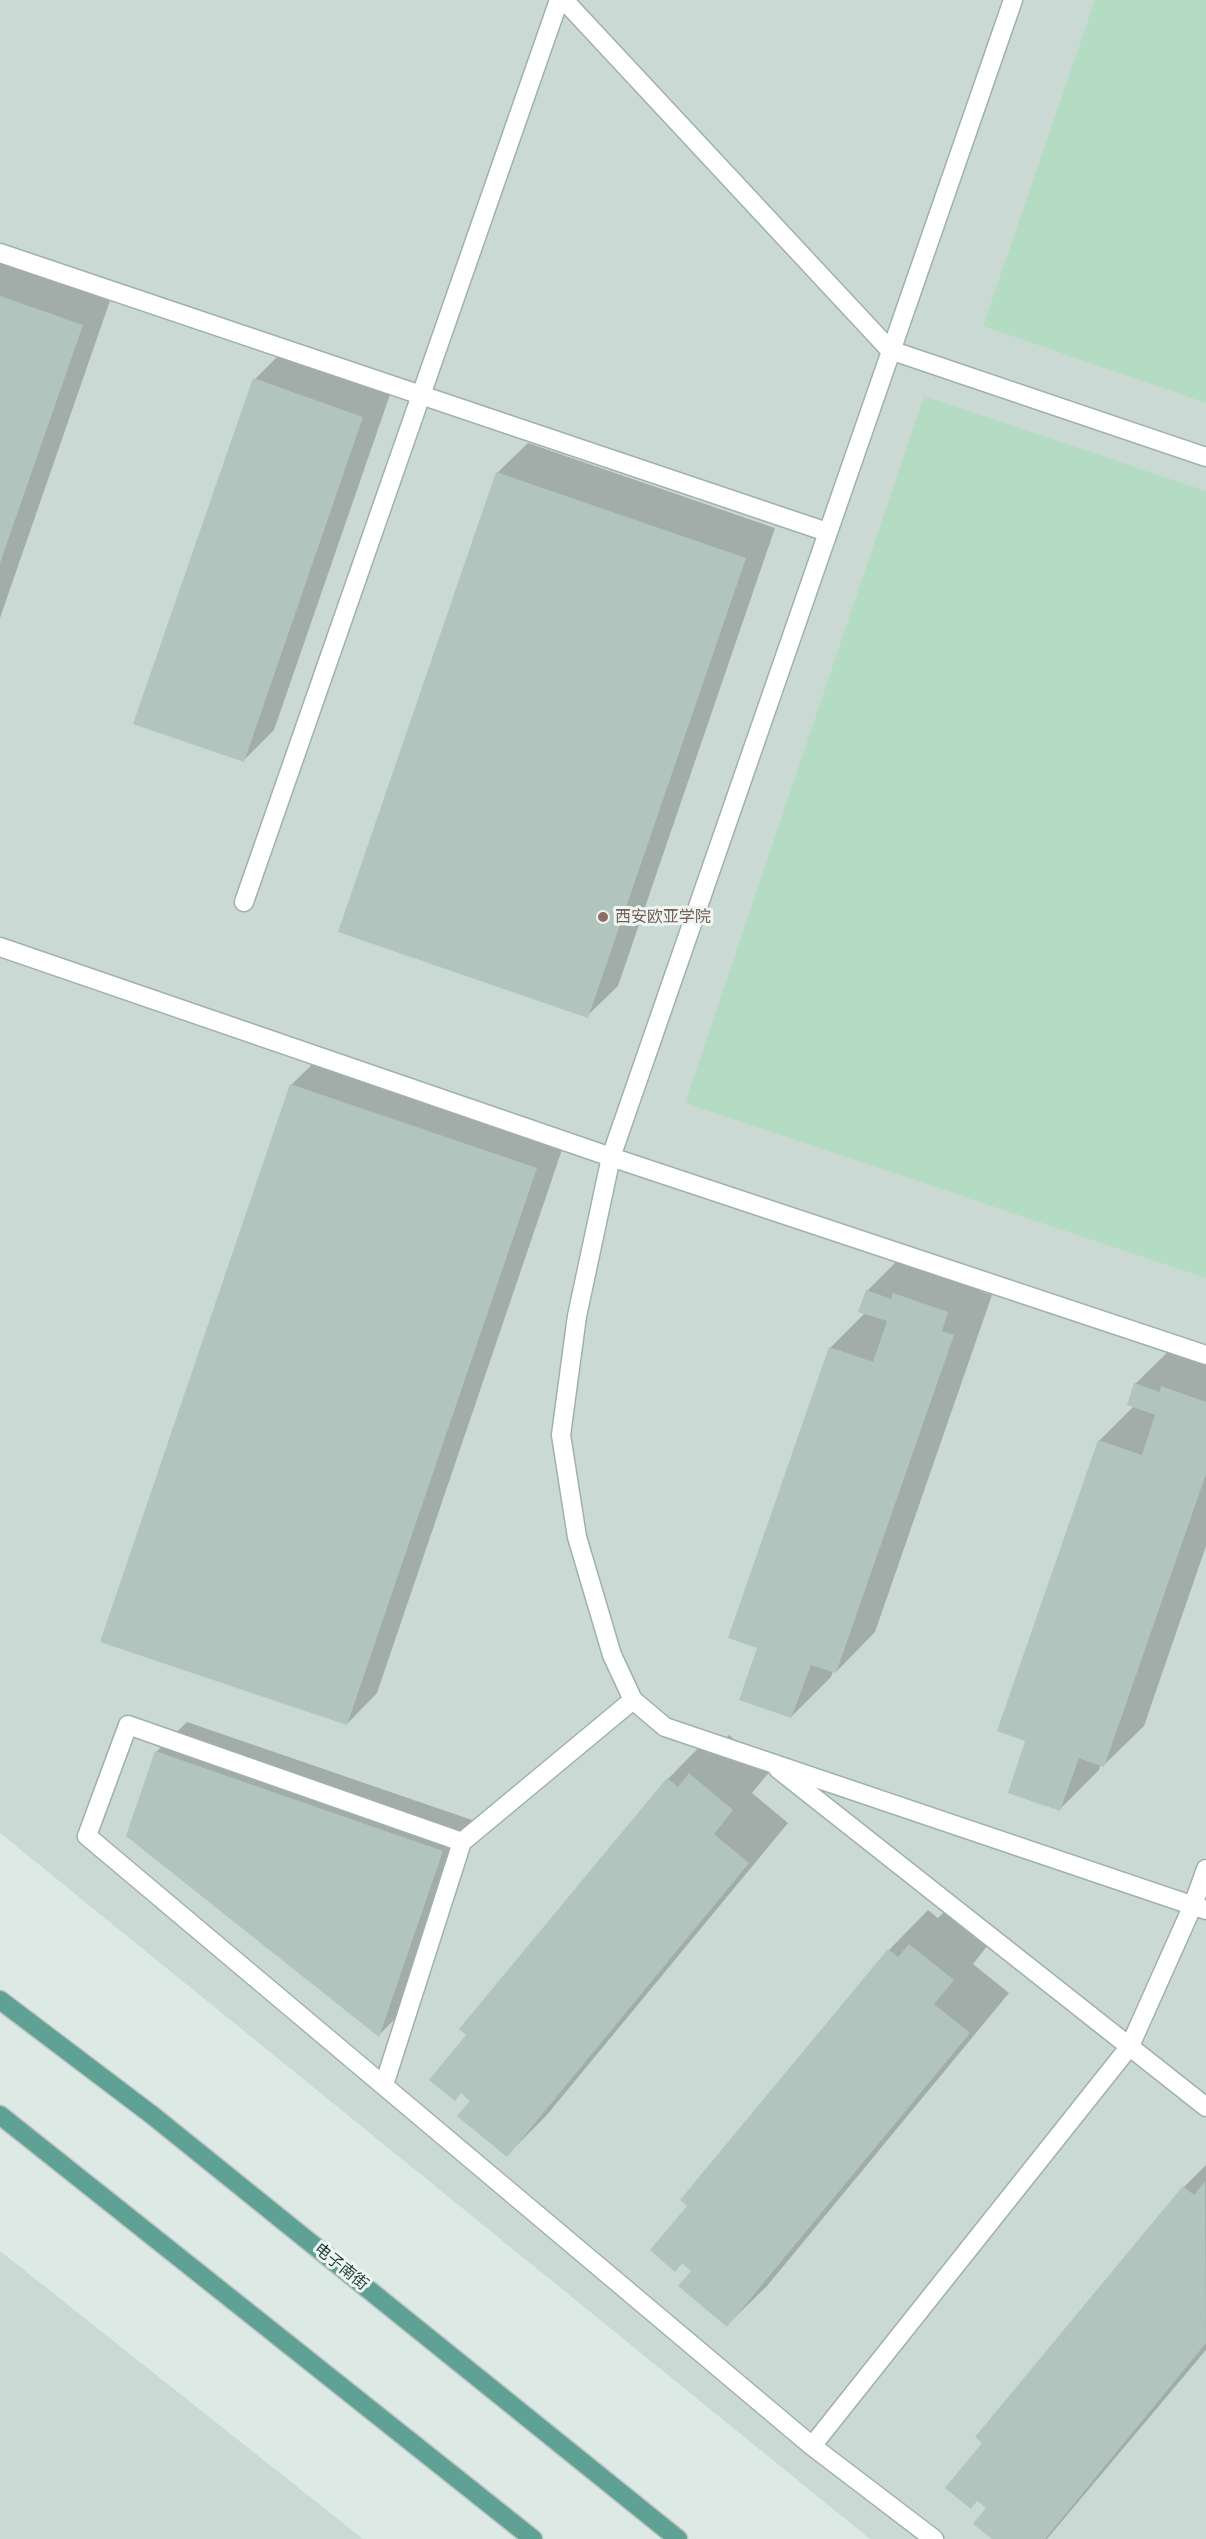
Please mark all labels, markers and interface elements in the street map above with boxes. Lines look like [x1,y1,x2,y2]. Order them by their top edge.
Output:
place label: 西安欧亚学院 [615,907,711,927]
marker: 西安欧亚学院 [596,910,610,924]
street label: 电子南街 [310,2239,372,2295]

